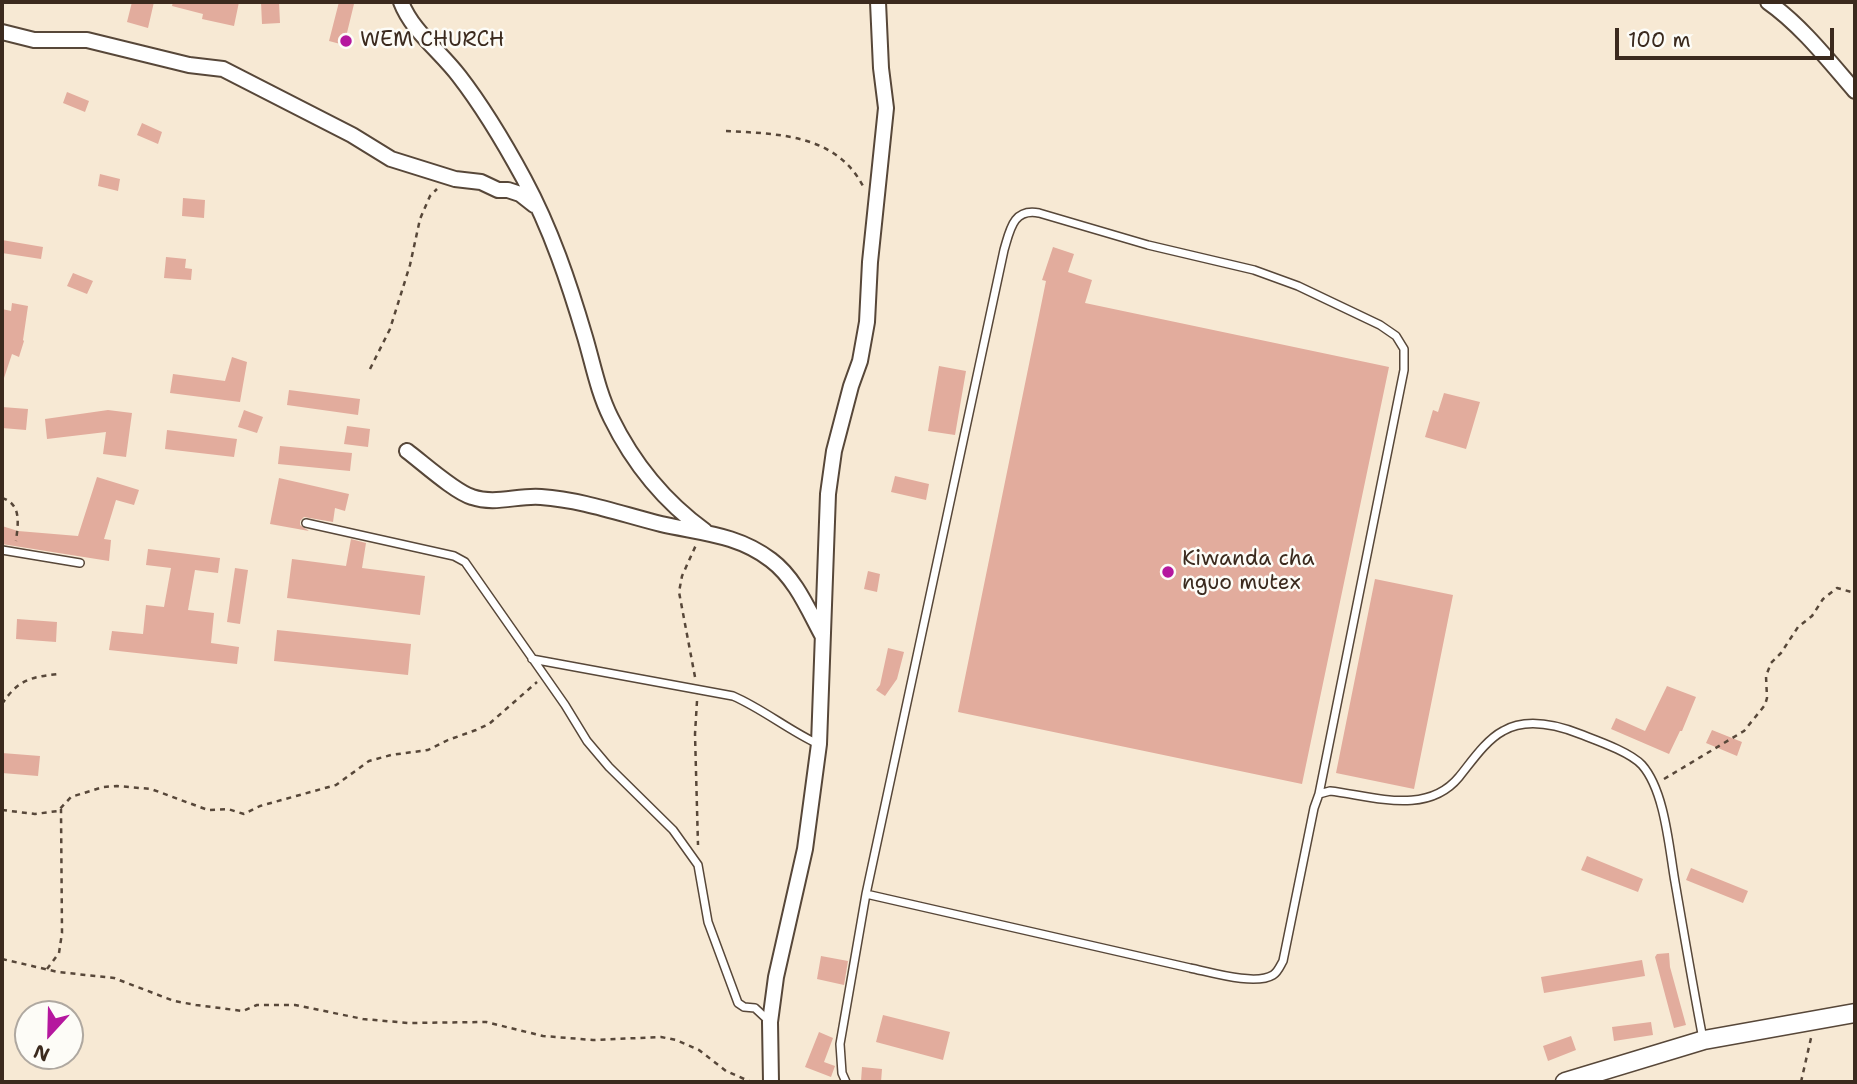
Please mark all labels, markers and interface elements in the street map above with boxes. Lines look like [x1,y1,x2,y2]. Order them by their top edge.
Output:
scale bar [1619,14,1838,58]
text: 100 m [1628,26,1691,54]
place label: WEM CHURCH [360,28,504,54]
marker: WEM CHURCH [338,33,354,49]
place label: Kiwanda cha nguo mutex [1182,547,1315,597]
marker: Kiwanda cha nguo mutex [1160,564,1176,580]
north arrow [14,1000,84,1070]
text: N [30,1039,53,1067]

